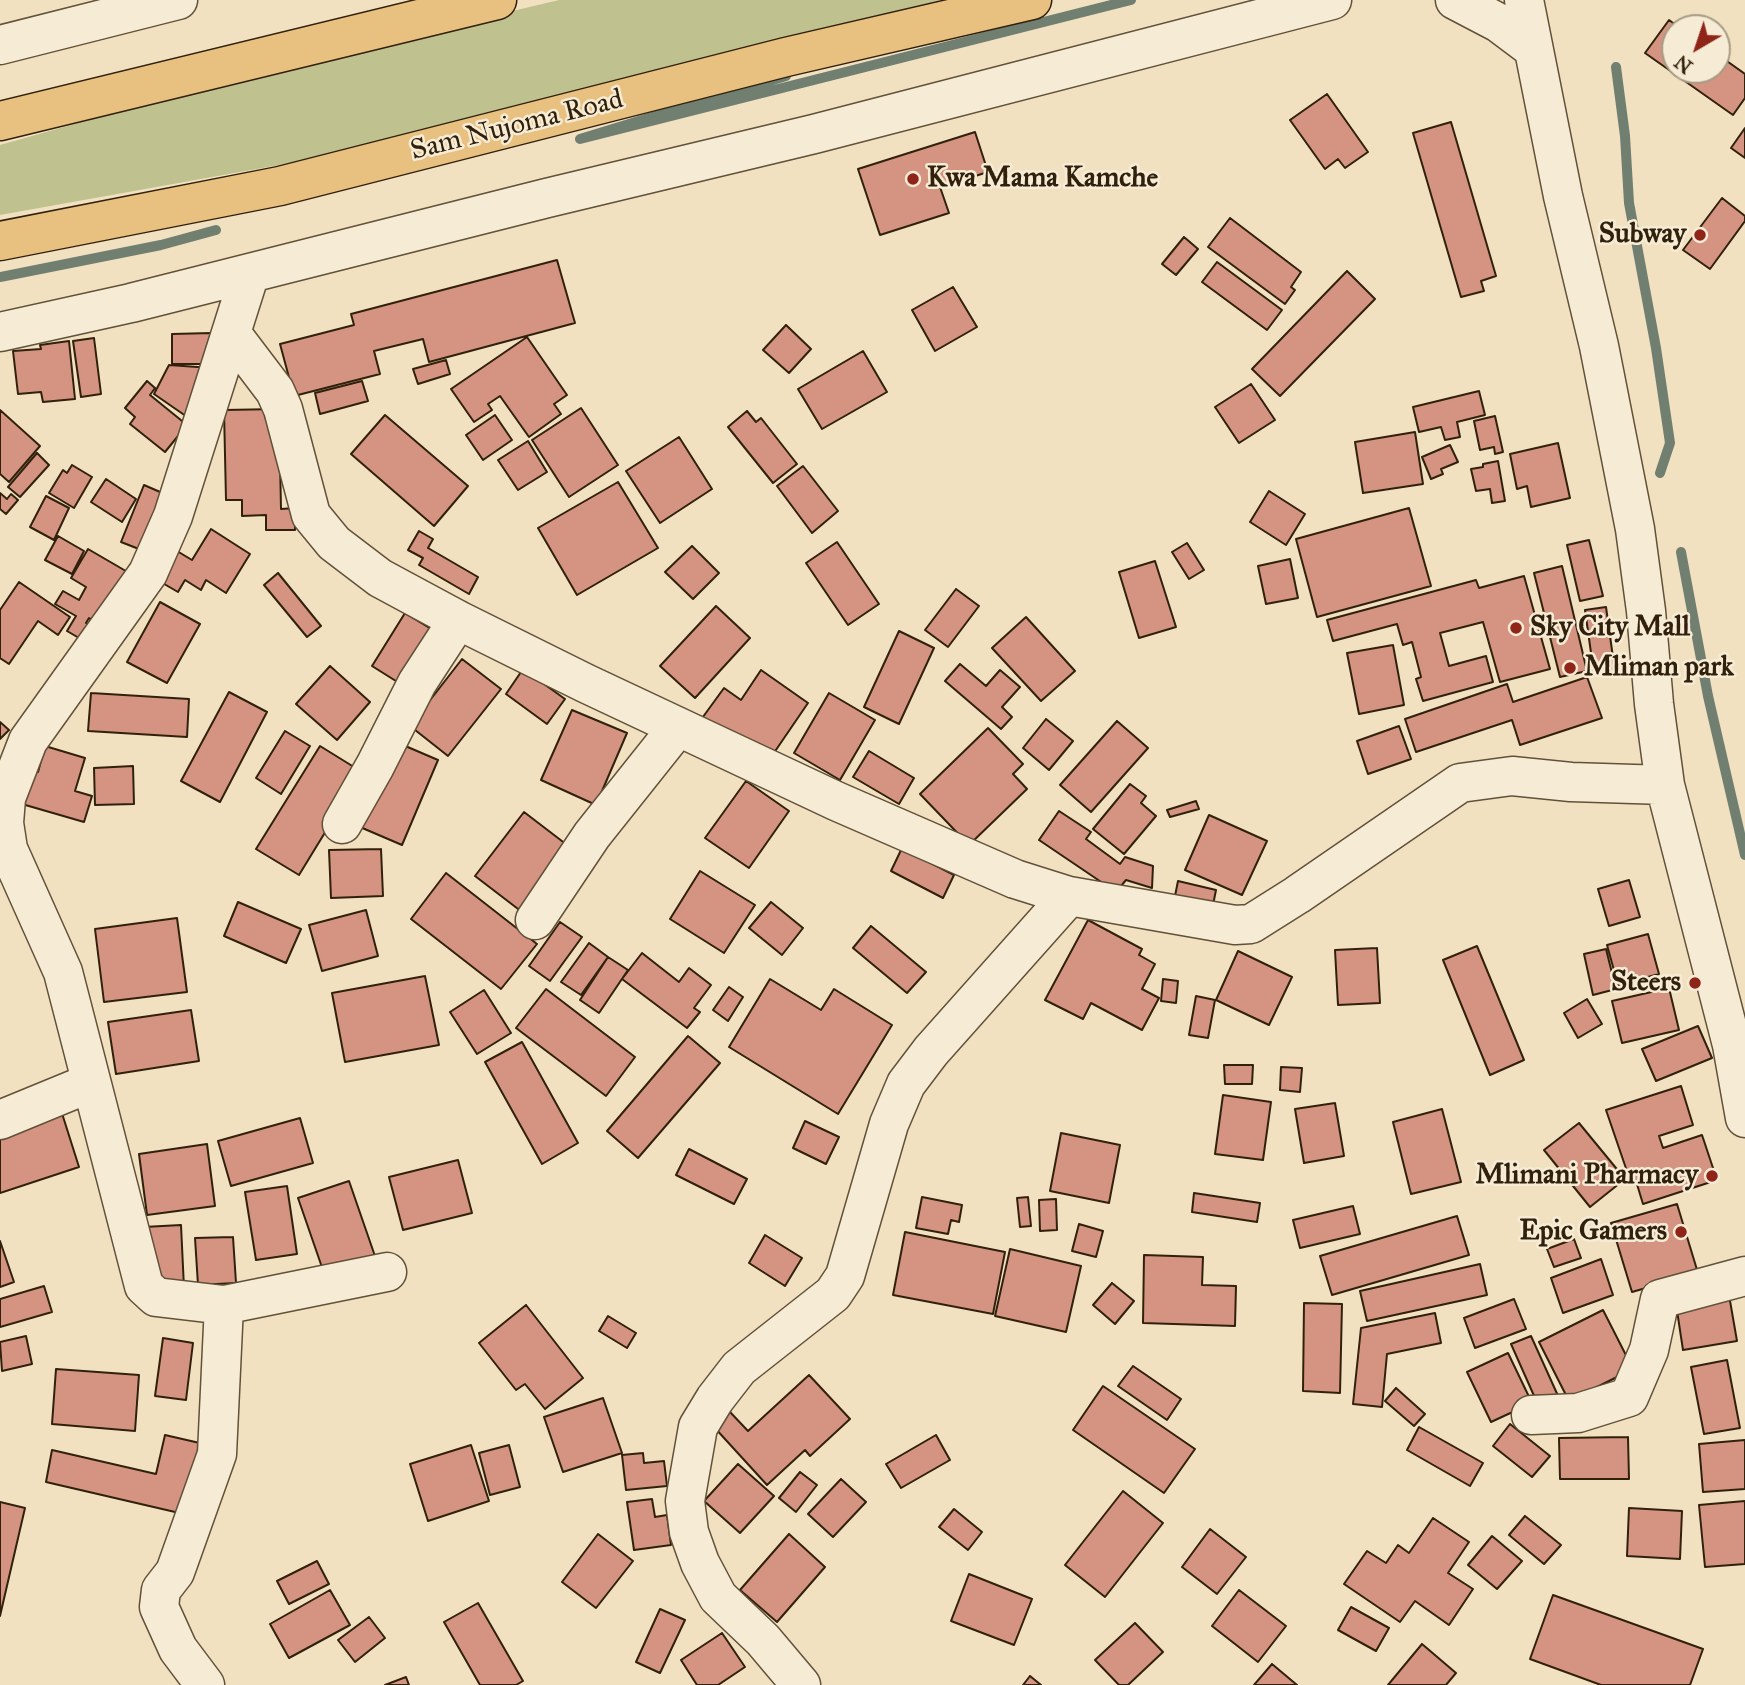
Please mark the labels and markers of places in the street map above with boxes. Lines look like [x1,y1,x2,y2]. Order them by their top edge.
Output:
place label: Kwa Mama Kamche [927,162,1158,196]
marker: Kwa Mama Kamche [905,171,921,187]
place label: Subway [1599,218,1686,252]
marker: Subway [1692,227,1708,243]
place label: Sky City Mall [1530,611,1690,645]
marker: Sky City Mall [1508,620,1524,636]
place label: Mliman park [1584,651,1734,685]
marker: Mliman park [1562,660,1578,676]
place label: Steers [1611,966,1681,1000]
marker: Steers [1687,975,1703,991]
place label: Mlimani Pharmacy [1475,1159,1698,1193]
marker: Mlimani Pharmacy [1704,1168,1720,1184]
place label: Epic Gamers [1519,1215,1667,1249]
marker: Epic Gamers [1673,1224,1689,1240]

